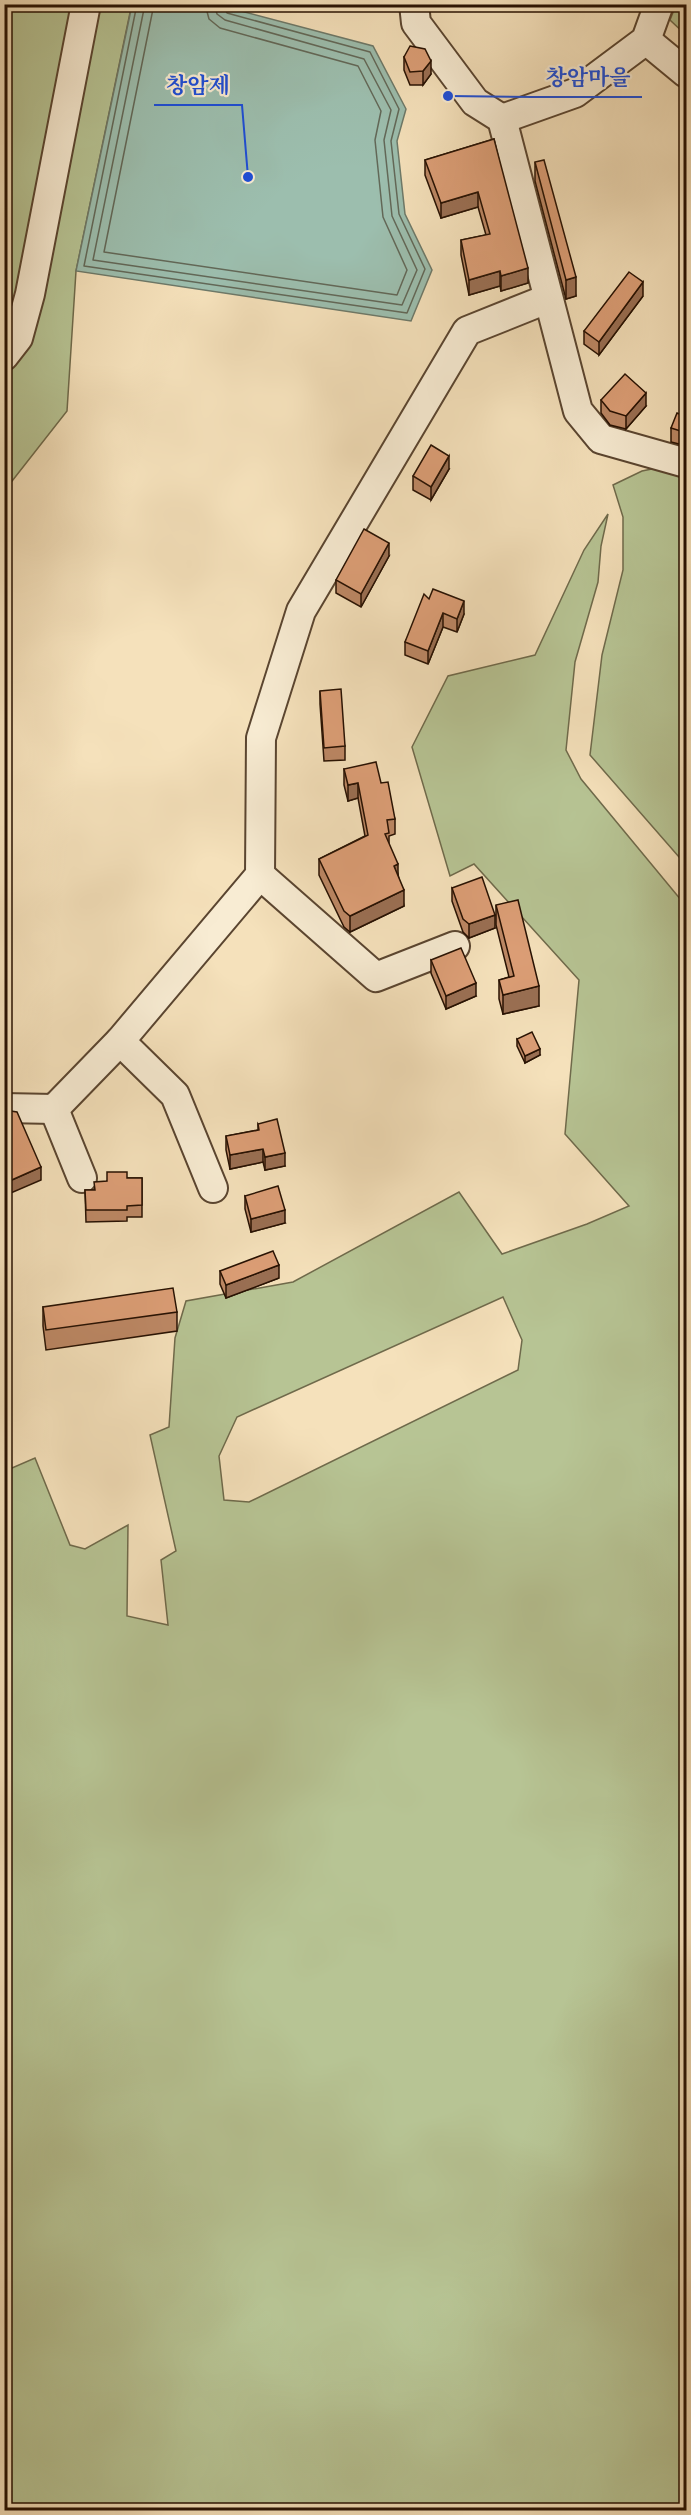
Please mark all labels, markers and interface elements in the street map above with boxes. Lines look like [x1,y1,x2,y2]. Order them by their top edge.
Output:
callout: 창암마을 [533,57,642,97]
text: 창암마을 [545,63,631,92]
callout: 창암제 [154,65,242,105]
text: 창암제 [166,71,230,100]

